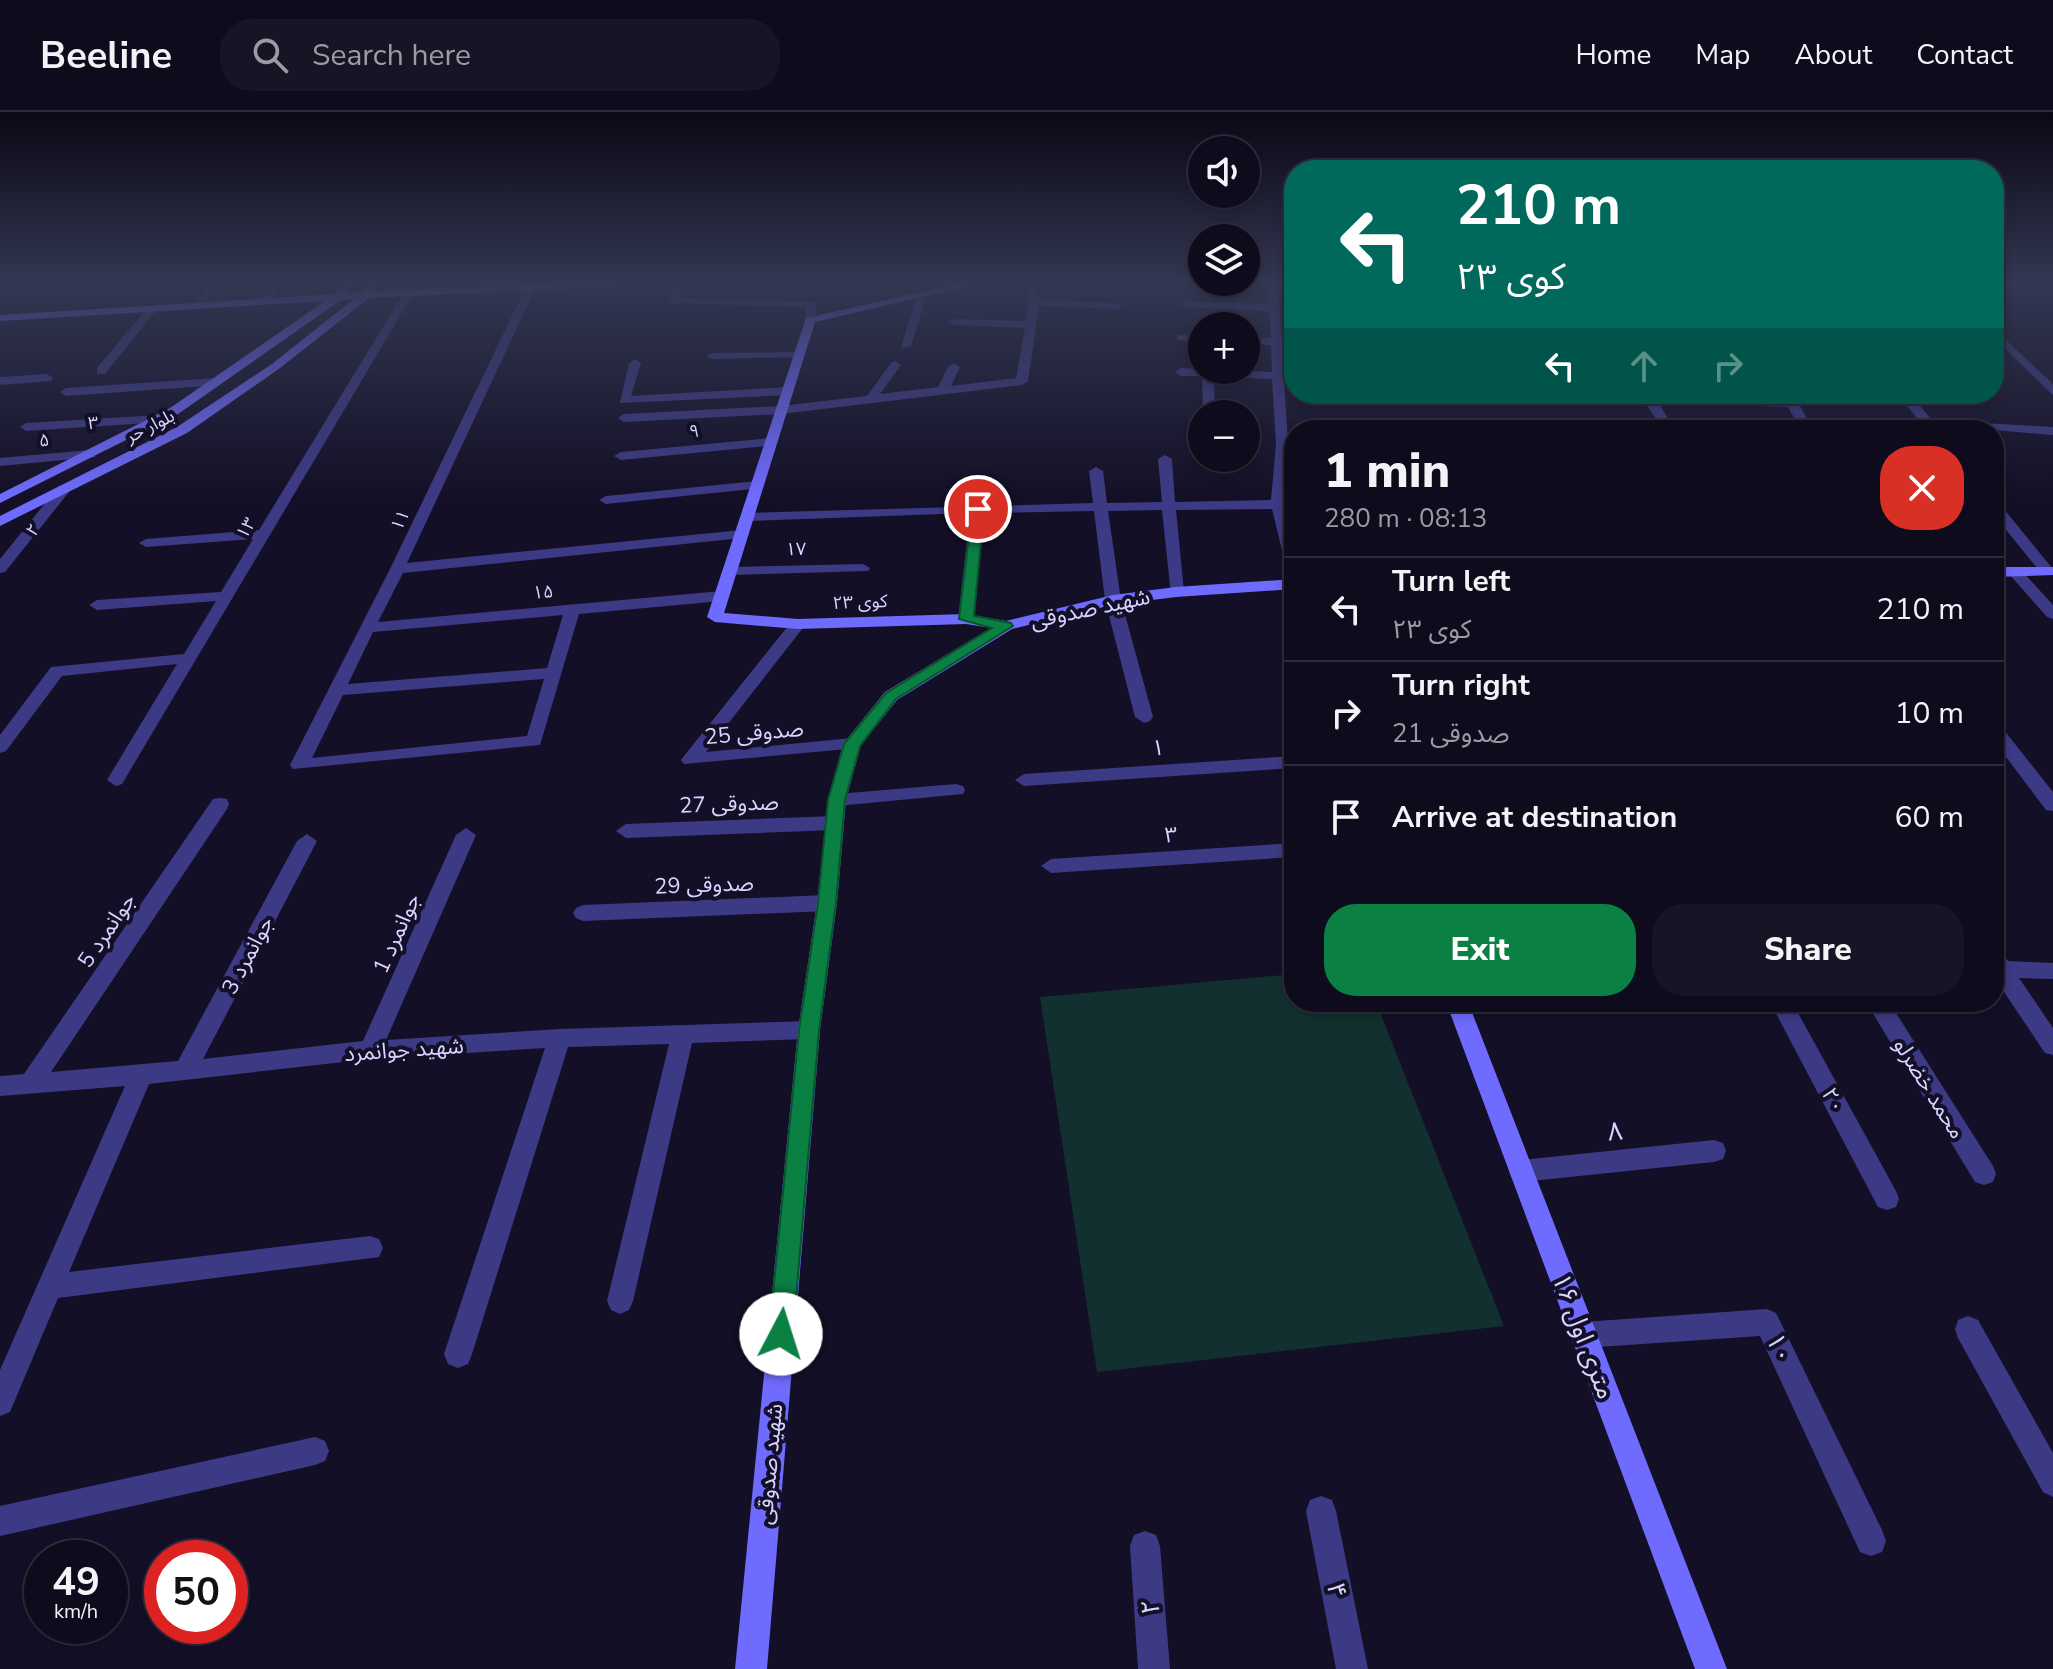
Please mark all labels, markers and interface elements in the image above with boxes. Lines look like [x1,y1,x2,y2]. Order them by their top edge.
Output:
search box [220,19,780,91]
text: Beeline [40,30,172,81]
icon: search [248,33,292,77]
text: Search here [312,35,471,76]
text: Home [1576,36,1651,74]
text: Map [1695,36,1750,74]
text: About [1794,36,1872,74]
text: Contact [1916,36,2013,74]
map controls [1188,136,1260,472]
button: sound [1188,136,1260,208]
text: 210 m [1456,167,1621,244]
icon: left [1324,192,1428,296]
button: layers [1188,224,1260,296]
text: کوی ۲۳ [1456,253,1566,302]
button: + [1188,312,1260,384]
icon: left [1538,344,1582,388]
icon: ahead [1622,344,1666,388]
icon: right [1706,344,1750,388]
button: − [1188,400,1260,472]
street label: بلوار حر [121,404,179,449]
street label: ۳ [87,411,99,435]
street label: ۹ [688,419,700,443]
street label: ۵ [38,428,50,452]
text: 1 min [1324,438,1450,504]
button: close [1880,446,1964,530]
pin [944,475,1012,543]
icon: arrive [956,487,1000,531]
text: 280 m · 08:13 [1324,501,1487,536]
street label: ۱۱ [385,506,415,534]
street label: ۱۳ [230,513,262,543]
street label: ۲ [20,519,46,541]
street label: ۱۷ [785,537,807,561]
text: Turn left [1392,561,1510,602]
street label: ۱۵ [532,579,554,605]
street label: شهید صدوقی [1028,582,1153,636]
icon: left [1324,587,1368,631]
street label: کوی ۲۳ [832,589,888,615]
text: 210 m [1877,589,1964,630]
text: کوی ۲۳ [1392,612,1471,647]
text: Turn right [1392,665,1530,706]
icon: right [1324,691,1368,735]
text: 10 m [1895,693,1964,734]
street label: صدوقی 25 [703,714,805,752]
text: صدوقی 21 [1392,716,1510,751]
street label: ۱ [1151,733,1165,763]
street label: صدوقی 27 [679,787,779,821]
icon: arrive [1324,795,1368,839]
text: Arrive at destination [1392,797,1677,838]
text: 60 m [1895,797,1964,838]
street label: ۳ [1164,820,1178,850]
street label: صدوقی 29 [654,868,754,902]
street label: جوانمرد 5 [71,887,143,974]
street label: جوانمرد 1 [366,889,428,978]
button: Exit [1324,904,1636,996]
button: Share [1652,904,1964,996]
street label: جوانمرد 3 [215,911,281,1000]
street label: شهید جوانمرد [343,1031,465,1069]
street label: محمد خضرلو [1886,1032,1972,1145]
street label: ۲۰ [1814,1082,1852,1119]
street label: ۸ [1606,1113,1624,1150]
street label: ۱۶ متری اول [1543,1268,1624,1404]
position arrow [739,1292,823,1376]
street label: ۱۰ [1757,1327,1802,1369]
street label: شهید صدوقی [750,1402,790,1526]
speed limit sign: 50 [144,1540,248,1644]
text: 49 [52,1555,100,1609]
street label: ۴ [1318,1579,1355,1601]
text: km/h [54,1598,98,1625]
street label: ۲ [1133,1598,1168,1616]

